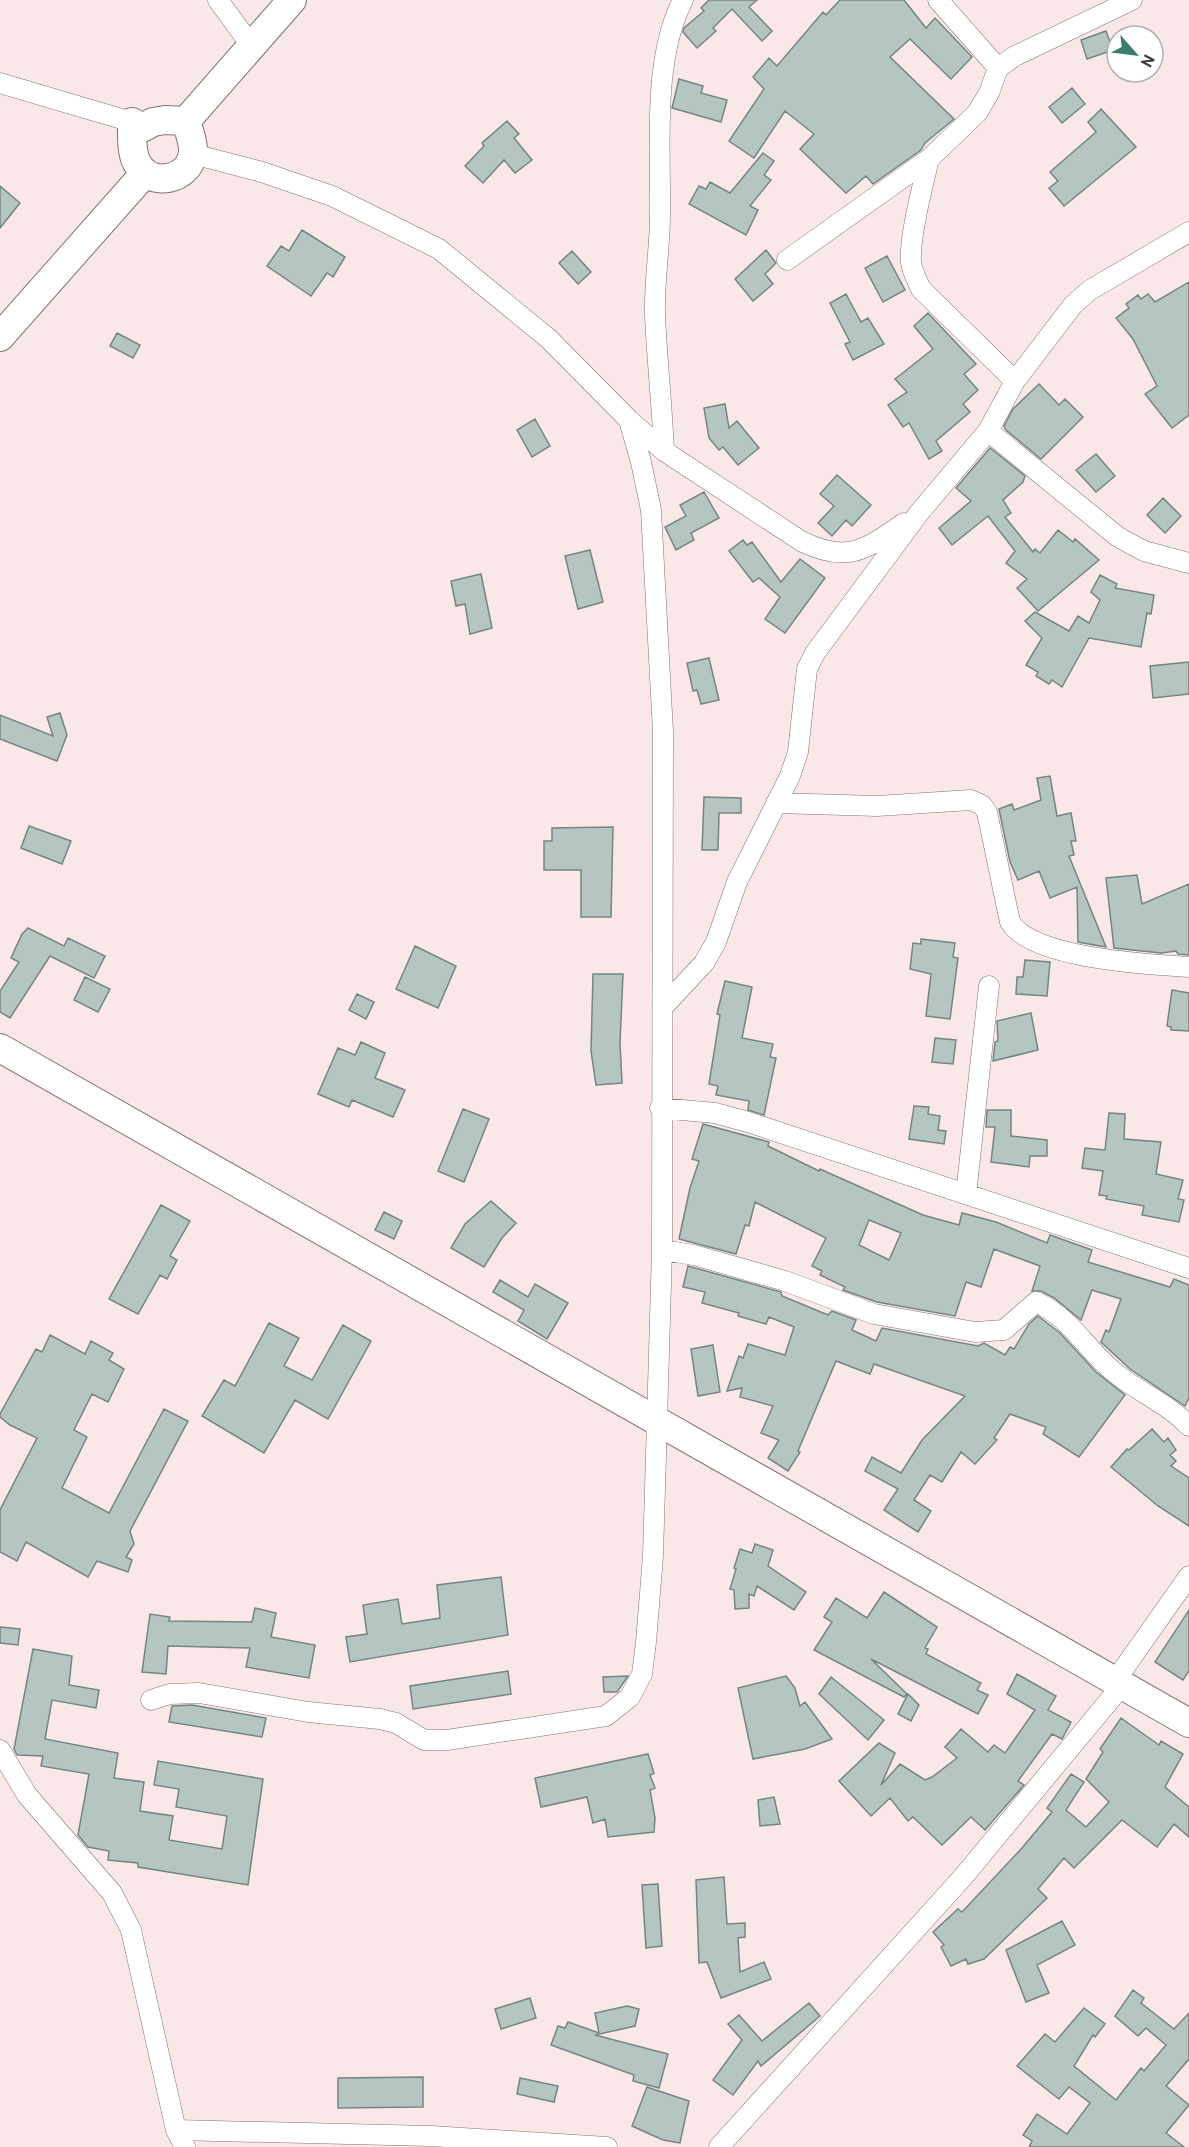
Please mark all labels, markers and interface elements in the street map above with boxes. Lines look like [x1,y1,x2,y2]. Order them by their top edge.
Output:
north arrow [1105,24,1165,84]
text: N [1137,51,1159,70]

